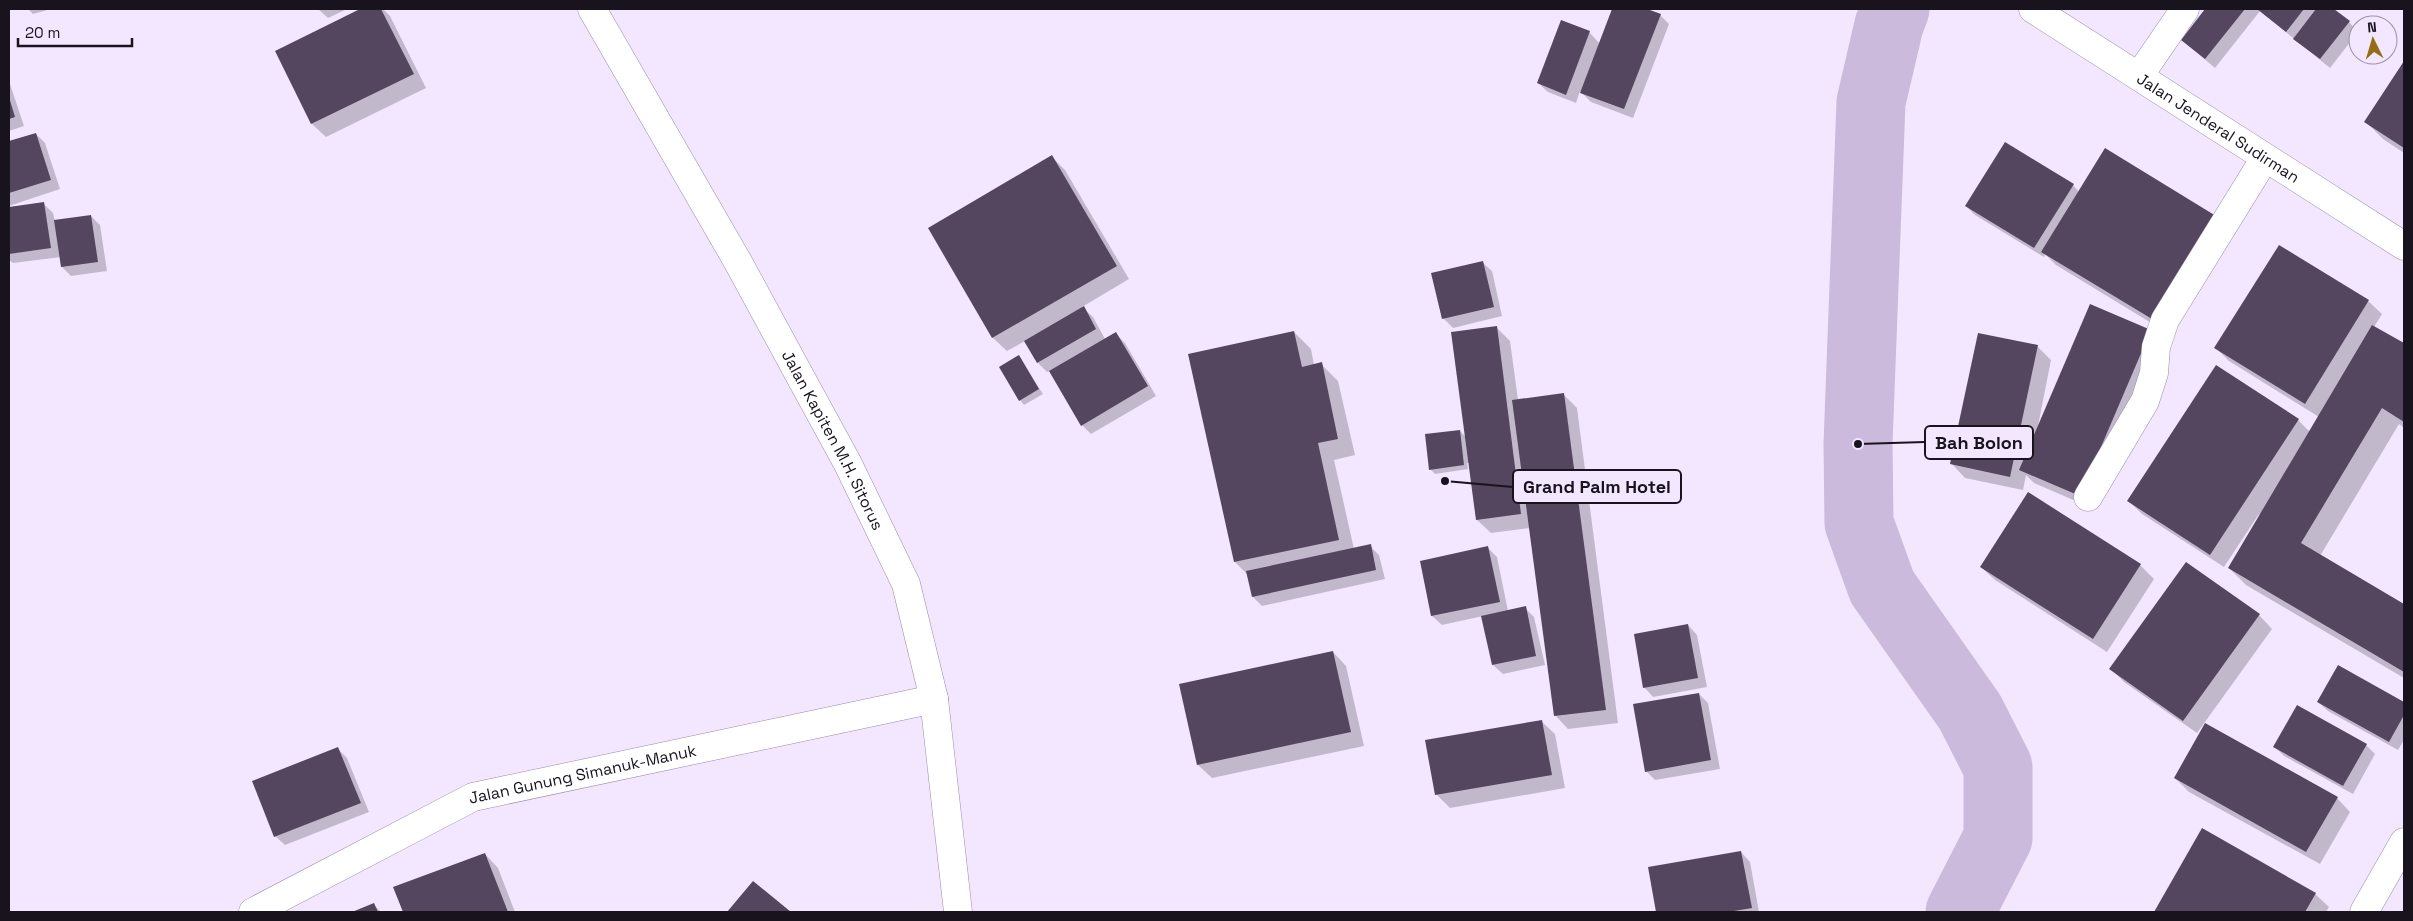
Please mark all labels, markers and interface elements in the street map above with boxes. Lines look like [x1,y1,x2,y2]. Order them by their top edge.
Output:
scale bar [18,15,131,47]
north arrow [2348,15,2398,65]
text: N [2366,18,2377,36]
text: 20 m [25,23,60,42]
street label: Jalan Jenderal Sudirman [2133,68,2304,187]
street label: Jalan Kapiten M.H. Sitorus [777,346,889,533]
callout: Bah Bolon [1925,426,2033,459]
text: Bah Bolon [1935,431,2023,454]
callout: Grand Palm Hotel [1513,470,1681,503]
text: Grand Palm Hotel [1523,475,1671,498]
street label: Jalan Gunung Simanuk-Manuk [467,739,698,808]

